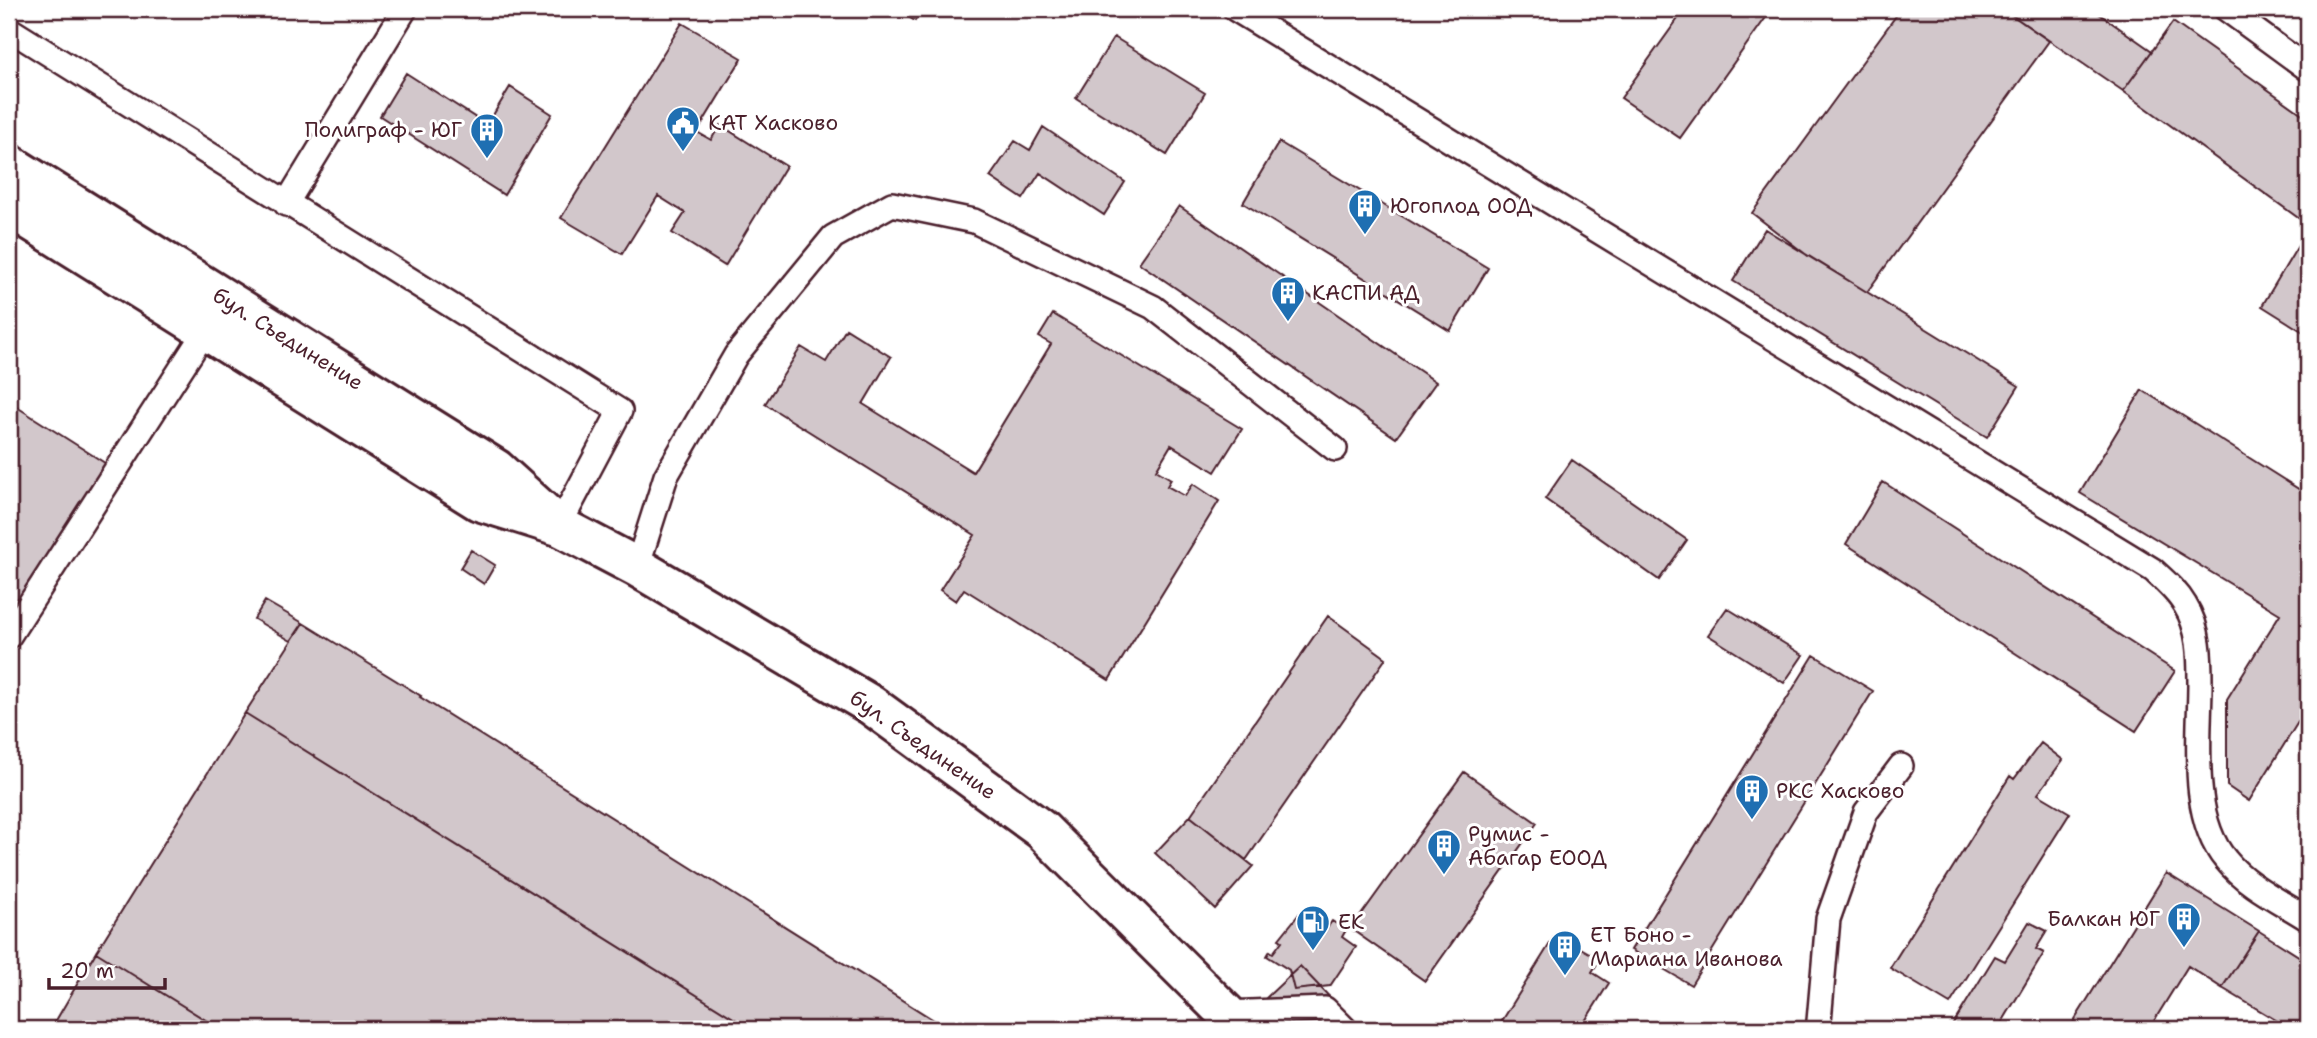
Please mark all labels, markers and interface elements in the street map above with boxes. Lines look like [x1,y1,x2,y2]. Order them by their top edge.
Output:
public building icon: КАТ Хасково [664,104,702,153]
place label: КАТ Хасково [708,109,838,137]
building icon: Полиграф - ЮГ [468,111,506,160]
place label: Полиграф - ЮГ [305,116,463,144]
building icon: Югоплод ООД [1346,187,1384,236]
place label: Югоплод ООД [1390,192,1533,220]
building icon: КАСПИ АД [1269,274,1307,323]
place label: КАСПИ АД [1312,279,1420,307]
street label: бул. Съединение [207,281,369,397]
street label: бул. Съединение [844,684,1002,806]
building icon: РКС Хасково [1733,772,1771,821]
place label: РКС Хасково [1776,777,1904,805]
place label: Румис - Абагар ЕООД [1468,820,1607,872]
building icon: Румис - Абагар ЕООД [1425,827,1463,876]
building icon: Балкан ЮГ [2165,900,2203,949]
fuel station icon: ЕК [1294,903,1332,952]
place label: Балкан ЮГ [2047,905,2161,933]
place label: ЕК [1338,908,1365,936]
place label: ЕТ Боно - Мариана Иванова [1590,921,1783,973]
building icon: ЕТ Боно - Мариана Иванова [1546,928,1584,977]
scale bar [49,947,164,991]
text: 20 m [60,957,114,985]

